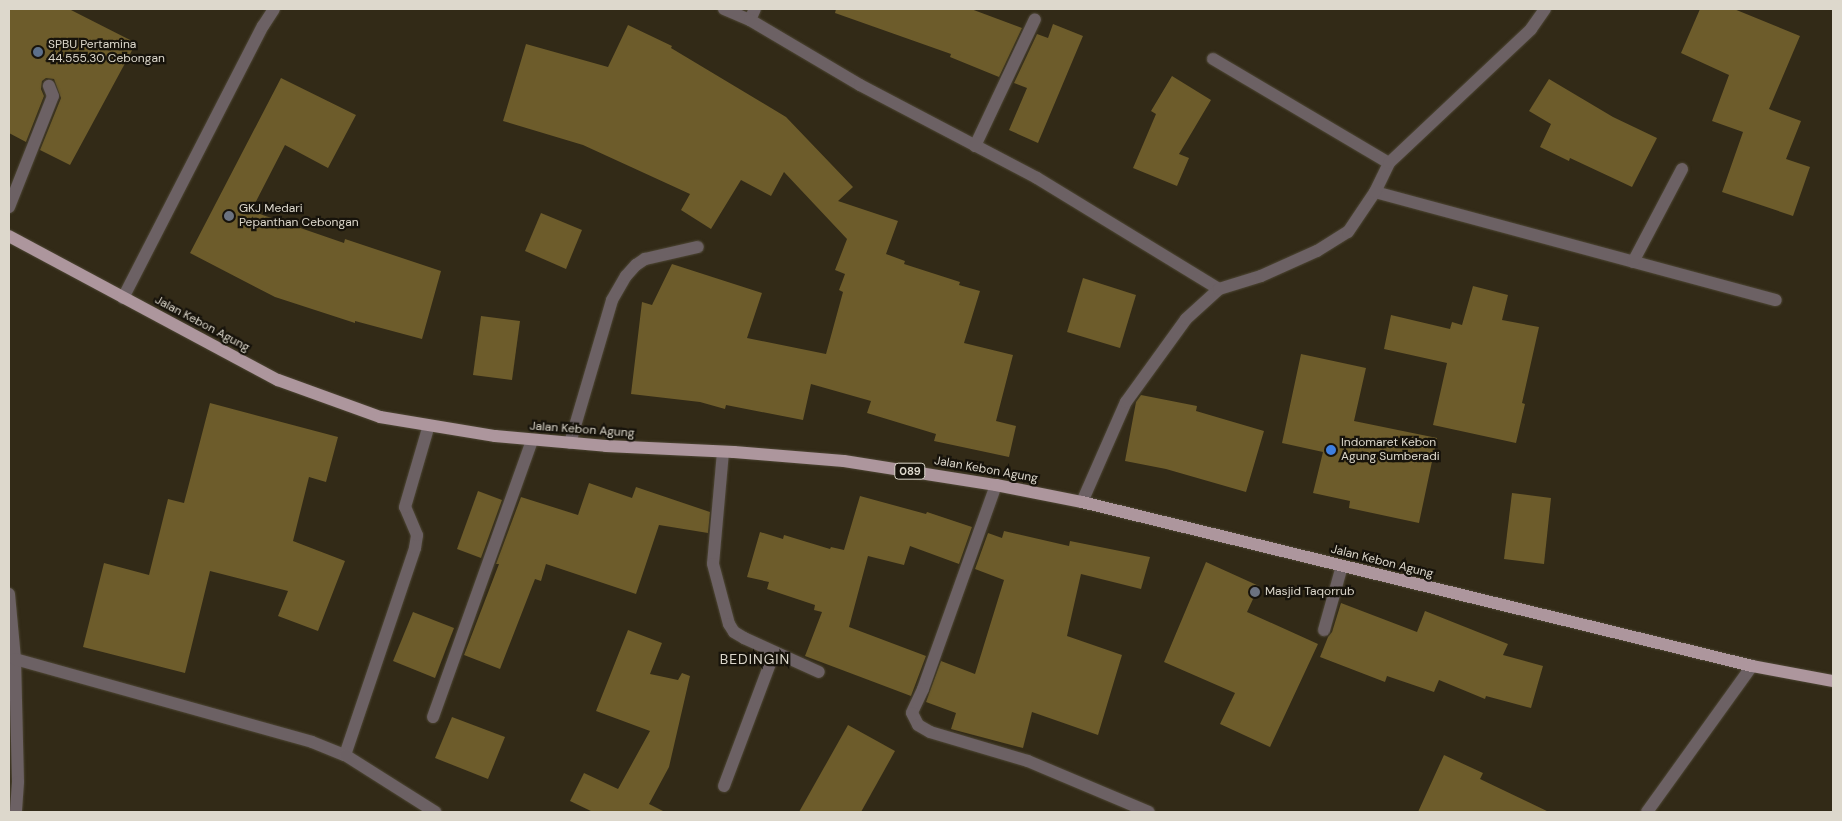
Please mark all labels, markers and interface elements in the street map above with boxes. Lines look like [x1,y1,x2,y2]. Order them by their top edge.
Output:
place label: SPBU Pertamina 44.555.30 Cebongan [48,38,165,66]
marker: SPBU Pertamina 44.555.30 Cebongan [32,46,44,58]
place label: GKJ Medari Pepanthan Cebongan [239,202,359,230]
marker: GKJ Medari Pepanthan Cebongan [223,210,235,222]
street label: Jalan Kebon Agung [152,293,252,355]
street label: Jalan Kebon Agung [529,419,635,441]
place label: Indomaret Kebon Agung Sumberadi [1341,436,1440,464]
marker: Indomaret Kebon Agung Sumberadi [1325,444,1337,456]
street label: Jalan Kebon Agung [933,454,1039,486]
road number: 089 [894,462,926,480]
street label: Jalan Kebon Agung [1329,542,1435,582]
place label: Masjid Taqorrub [1265,585,1354,599]
marker: Masjid Taqorrub [1249,586,1261,598]
district label: BEDINGIN [719,651,791,667]

